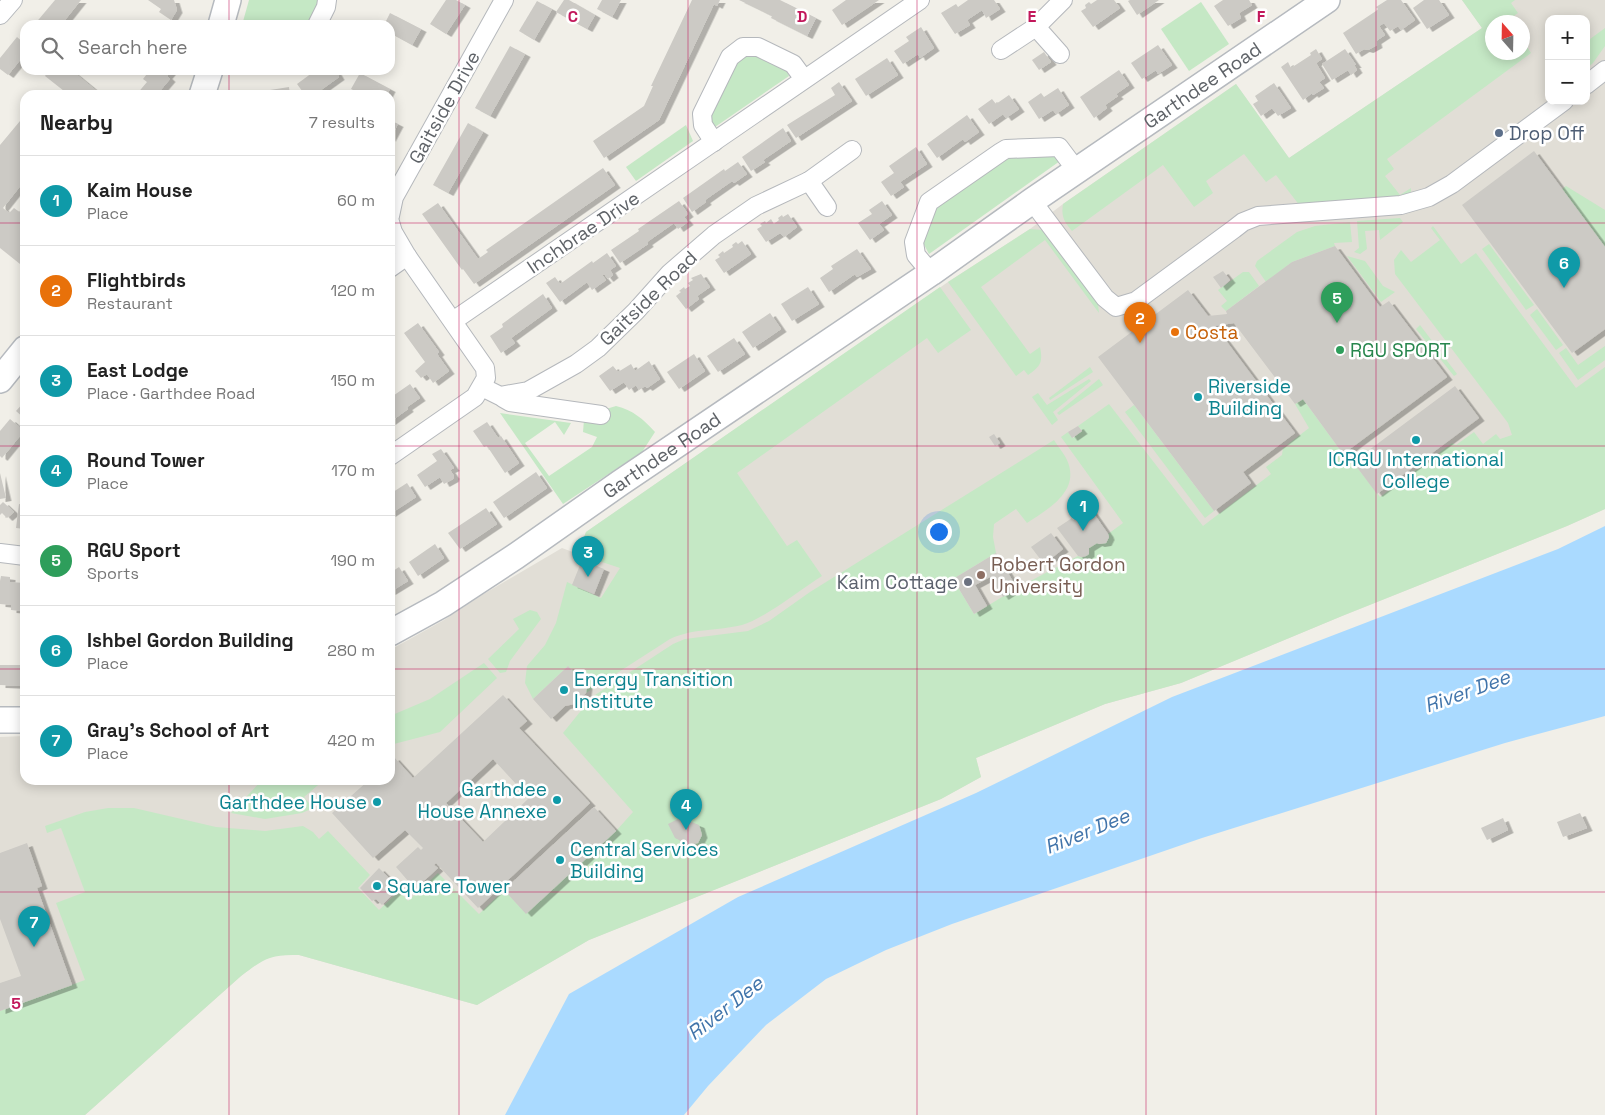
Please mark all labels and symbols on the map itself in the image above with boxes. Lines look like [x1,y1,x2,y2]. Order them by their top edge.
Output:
text: C [568,6,578,27]
text: D [797,6,807,27]
text: E [1028,6,1037,27]
text: F [1257,6,1266,27]
north arrow [1485,15,1530,60]
street label: Garthdee Road [1139,36,1266,135]
street label: Gaitside Drive [403,46,486,168]
place label: Drop Off [1509,121,1585,146]
marker: Drop Off [1493,127,1505,139]
street label: Inchbrae Drive [522,186,644,279]
street label: Gaitside Road [594,245,703,351]
pin: 6 [1548,247,1580,288]
pin: 5 [1321,282,1353,323]
pin: 2 [1124,302,1156,343]
place label: Costa [1185,320,1238,345]
marker: Costa [1169,326,1181,338]
place label: RGU SPORT [1350,338,1451,363]
marker: RGU SPORT [1334,344,1346,356]
place label: Riverside Building [1208,374,1291,421]
marker: Riverside Building [1192,391,1204,403]
street label: Garthdee Road [598,407,726,504]
marker: ICRGU International College [1410,434,1422,446]
place label: ICRGU International College [1328,447,1504,494]
pin: 1 [1067,490,1099,531]
your location [926,519,952,545]
pin: 3 [572,536,604,577]
place label: Robert Gordon University [991,552,1126,599]
marker: Robert Gordon University [975,569,987,581]
place label: Kaim Cottage [837,570,958,595]
marker: Kaim Cottage [962,576,974,588]
water label: River Dee [1421,663,1515,718]
place label: Energy Transition Institute [574,667,733,714]
marker: Energy Transition Institute [558,684,570,696]
place label: Garthdee House Annexe [417,777,547,824]
pin: 4 [670,789,702,830]
place label: Garthdee House [219,790,367,815]
marker: Garthdee House Annexe [551,794,563,806]
marker: Garthdee House [371,796,383,808]
water label: River Dee [1041,802,1134,860]
place label: Central Services Building [570,837,718,884]
marker: Central Services Building [554,854,566,866]
place label: Square Tower [387,874,510,899]
marker: Square Tower [371,880,383,892]
pin: 7 [18,906,50,947]
water label: River Dee [682,970,769,1046]
text: 5 [11,993,21,1014]

